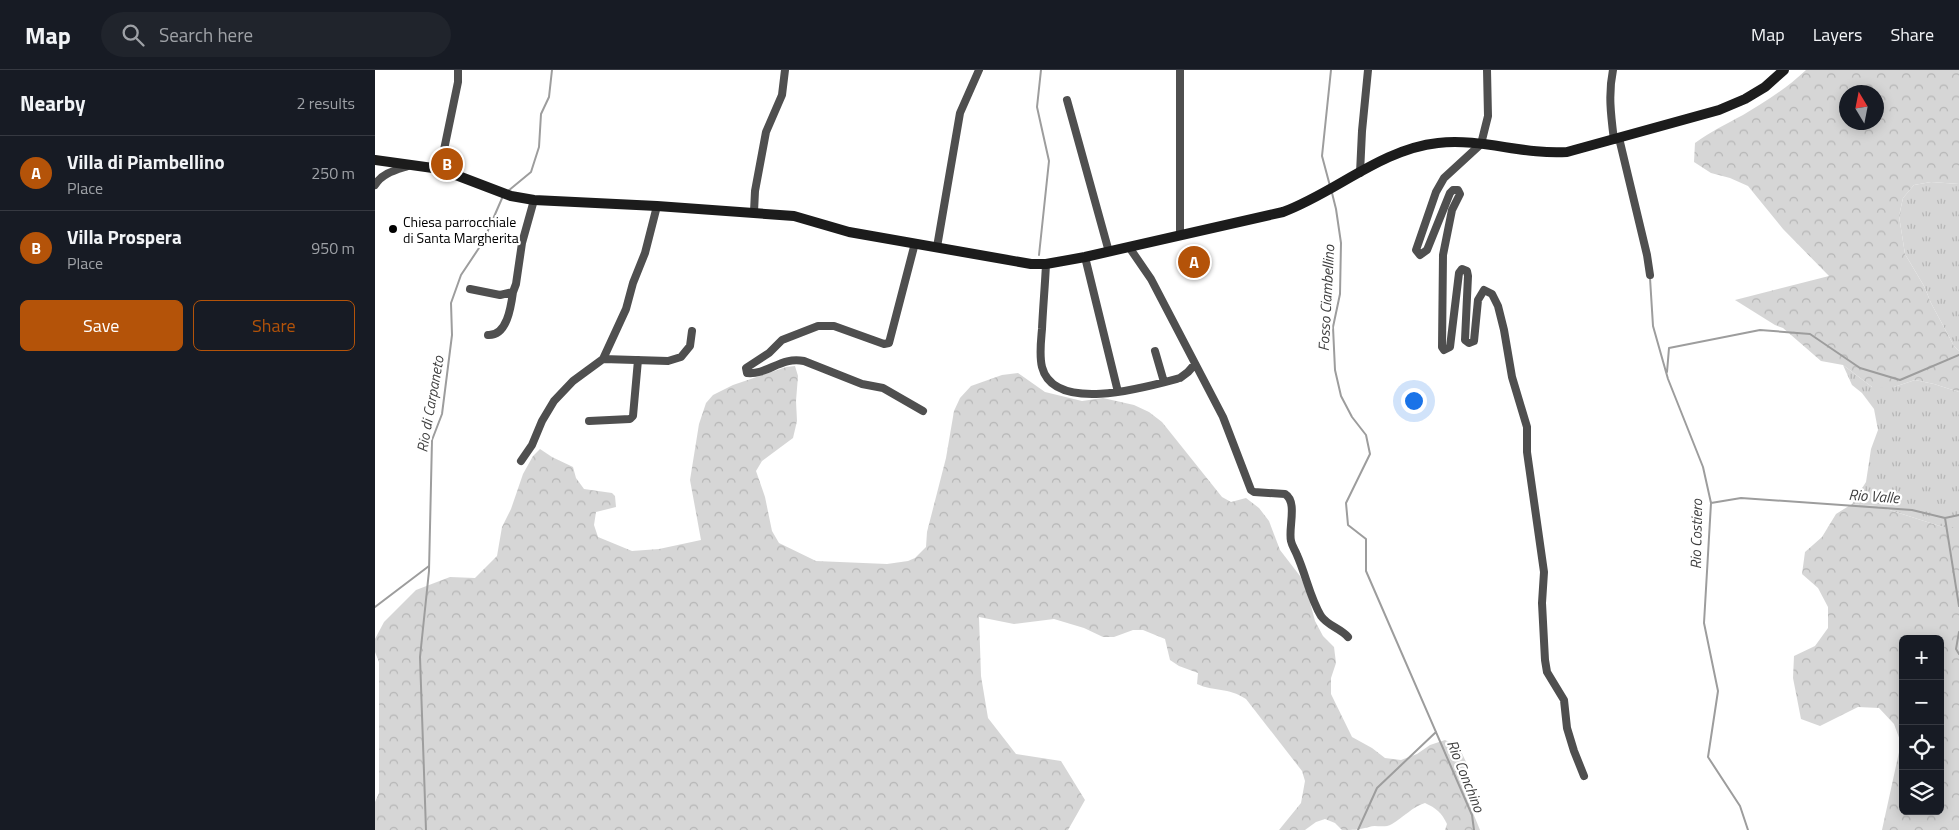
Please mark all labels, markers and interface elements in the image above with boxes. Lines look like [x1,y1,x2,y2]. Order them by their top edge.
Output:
search box [101,12,451,57]
text: Map [25,17,71,53]
text: Search here [159,20,253,49]
icon: search [119,21,147,49]
text: Map [1751,21,1785,48]
text: Layers [1813,21,1862,48]
text: Share [1890,21,1934,48]
north arrow [1839,85,1884,130]
text: Nearby [20,87,85,119]
text: 2 results [296,91,355,115]
pin: B [431,145,463,183]
text: Villa di Piambellino [67,147,225,176]
text: A [31,161,41,185]
text: 250 m [311,161,355,185]
text: Place [67,176,103,200]
place label: Chiesa parrocchiale di Santa Margherita [403,211,519,248]
text: Villa Prospera [67,222,182,251]
marker: Chiesa parrocchiale di Santa Margherita [387,223,399,235]
text: B [31,236,41,260]
text: 950 m [311,236,355,260]
pin: A [1178,243,1210,281]
water label: Fosso Ciambellino [1312,244,1340,352]
text: Place [67,251,103,275]
button: Save [20,300,183,351]
button: Share [193,300,355,351]
water label: Rio di Carpaneto [410,353,450,454]
your location [1401,388,1427,414]
water label: Rio Valle [1848,483,1901,509]
water label: Rio Costiero [1684,498,1708,569]
map controls [1899,635,1944,815]
button: + [1899,635,1944,680]
button: − [1899,680,1944,725]
button: locate [1899,725,1944,770]
water label: Rio Conchino [1441,736,1491,816]
button: layers [1899,770,1944,815]

